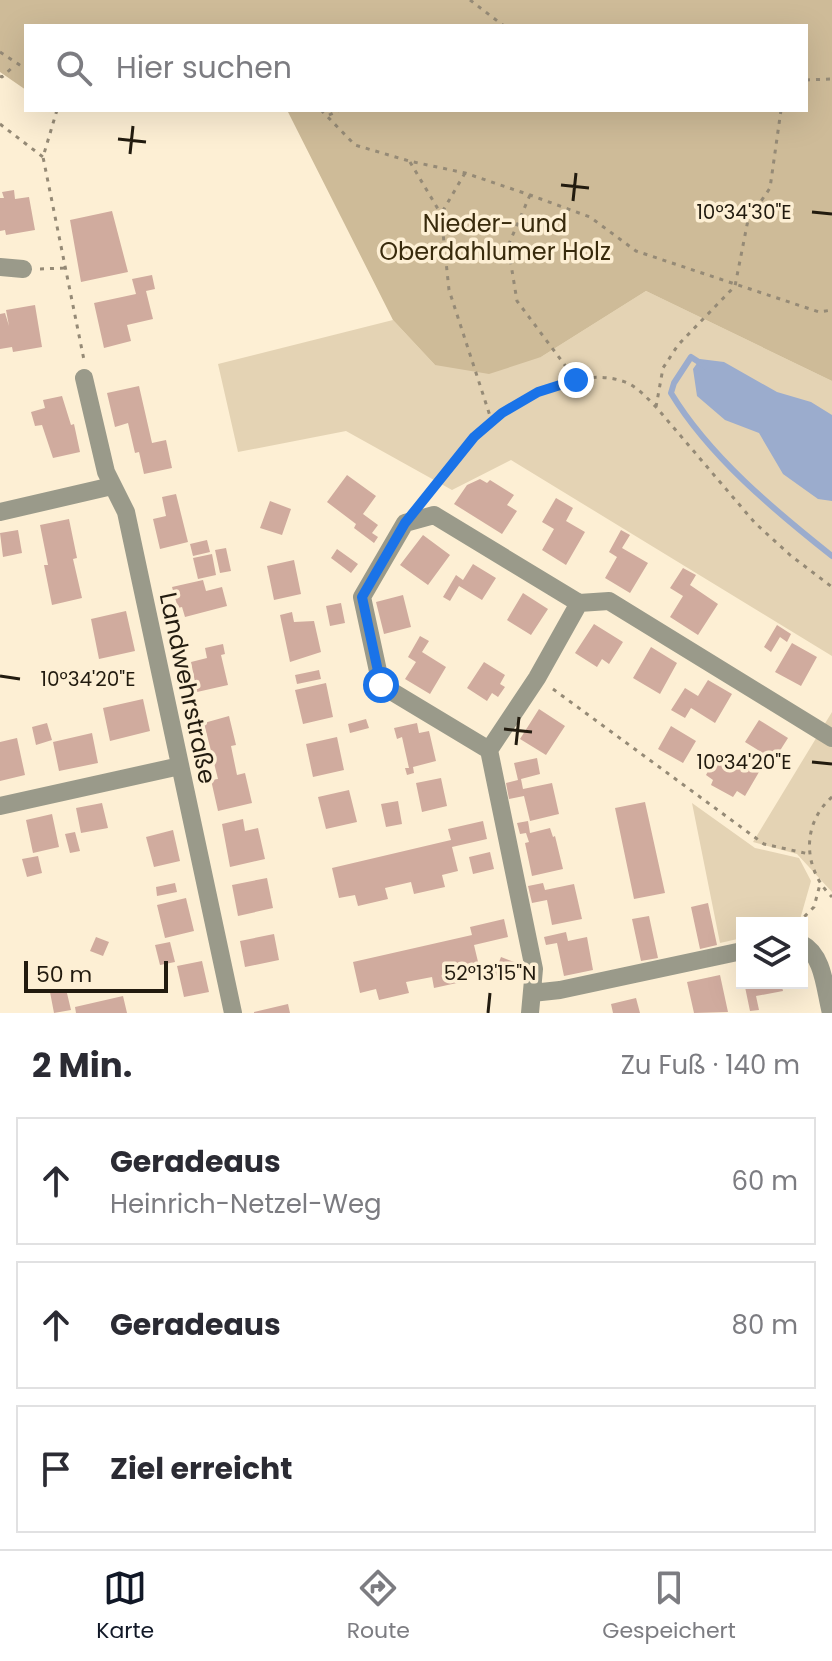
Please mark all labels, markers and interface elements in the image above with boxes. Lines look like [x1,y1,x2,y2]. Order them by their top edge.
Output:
search box [24,24,808,112]
icon: search [52,46,96,90]
text: Hier suchen [116,46,292,89]
text: 10°34'30"E [696,198,792,226]
park label: Nieder- und Oberdahlumer Holz [379,207,611,268]
route end [558,362,594,398]
street label: Landwehrstraße [152,589,224,787]
text: 10°34'20"E [41,665,135,693]
route start [363,667,399,703]
text: 10°34'20"E [697,748,791,776]
map controls [736,917,808,989]
button: layers [736,917,808,989]
scale bar [24,957,168,993]
text: 50 m [36,959,92,990]
text: 52°13'15"N [444,959,536,987]
text: 2 Min. [32,1041,132,1089]
text: Zu Fuß · 140 m [621,1047,800,1083]
text: Geradeaus [110,1140,281,1183]
icon: ahead [34,1159,78,1203]
text: 60 m [731,1163,798,1199]
text: Heinrich-Netzel-Weg [110,1186,382,1222]
icon: ahead [34,1303,78,1347]
text: Geradeaus [110,1303,281,1346]
text: 80 m [732,1307,798,1343]
icon: arrive [34,1447,78,1491]
text: Ziel erreicht [110,1447,292,1490]
tab: Karte [96,1566,154,1647]
tab: Route [347,1566,410,1647]
tab: Gespeichert [602,1566,736,1647]

